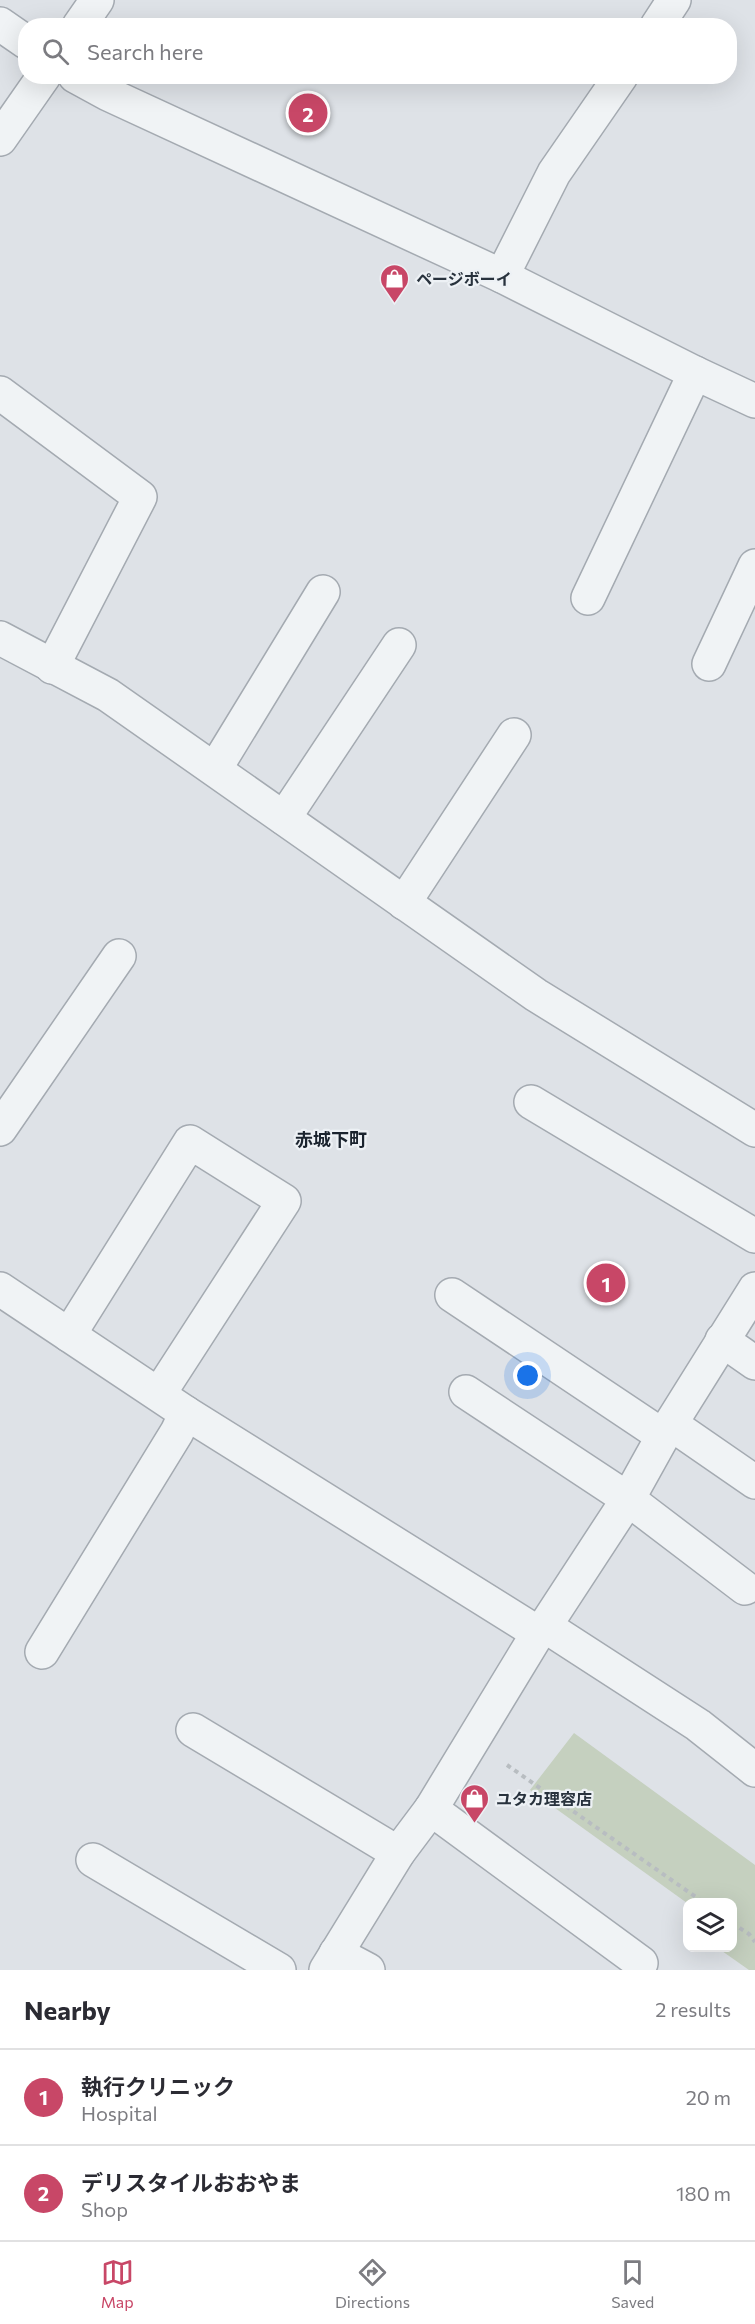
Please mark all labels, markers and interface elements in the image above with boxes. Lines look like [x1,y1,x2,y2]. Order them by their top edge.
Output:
search box [18,18,737,84]
icon: search [39,35,72,68]
text: Search here [87,38,203,65]
pin: 2 [288,90,328,136]
shop icon: ページボーイ [379,262,411,304]
place label: ページボーイ [416,269,512,288]
district label: 赤城下町 [295,1128,367,1150]
pin: 1 [586,1260,626,1306]
your location [513,1361,542,1390]
shop icon: ユタカ理容店 [459,1782,491,1824]
place label: ユタカ理容店 [496,1789,592,1808]
map controls [683,1898,737,1952]
button: layers [683,1898,737,1952]
text: Nearby [24,1994,111,2025]
text: 2 results [655,1997,731,2021]
text: 執行クリニック [81,2073,235,2100]
text: 1 [39,2085,48,2109]
text: 20 m [686,2085,731,2109]
text: Hospital [81,2101,158,2125]
text: デリスタイルおおやま [81,2169,301,2196]
text: 2 [38,2181,49,2205]
text: 180 m [676,2181,731,2205]
text: Shop [81,2197,128,2221]
tab: Map [101,2256,134,2311]
tab: Directions [335,2256,410,2311]
tab: Saved [611,2256,654,2311]

